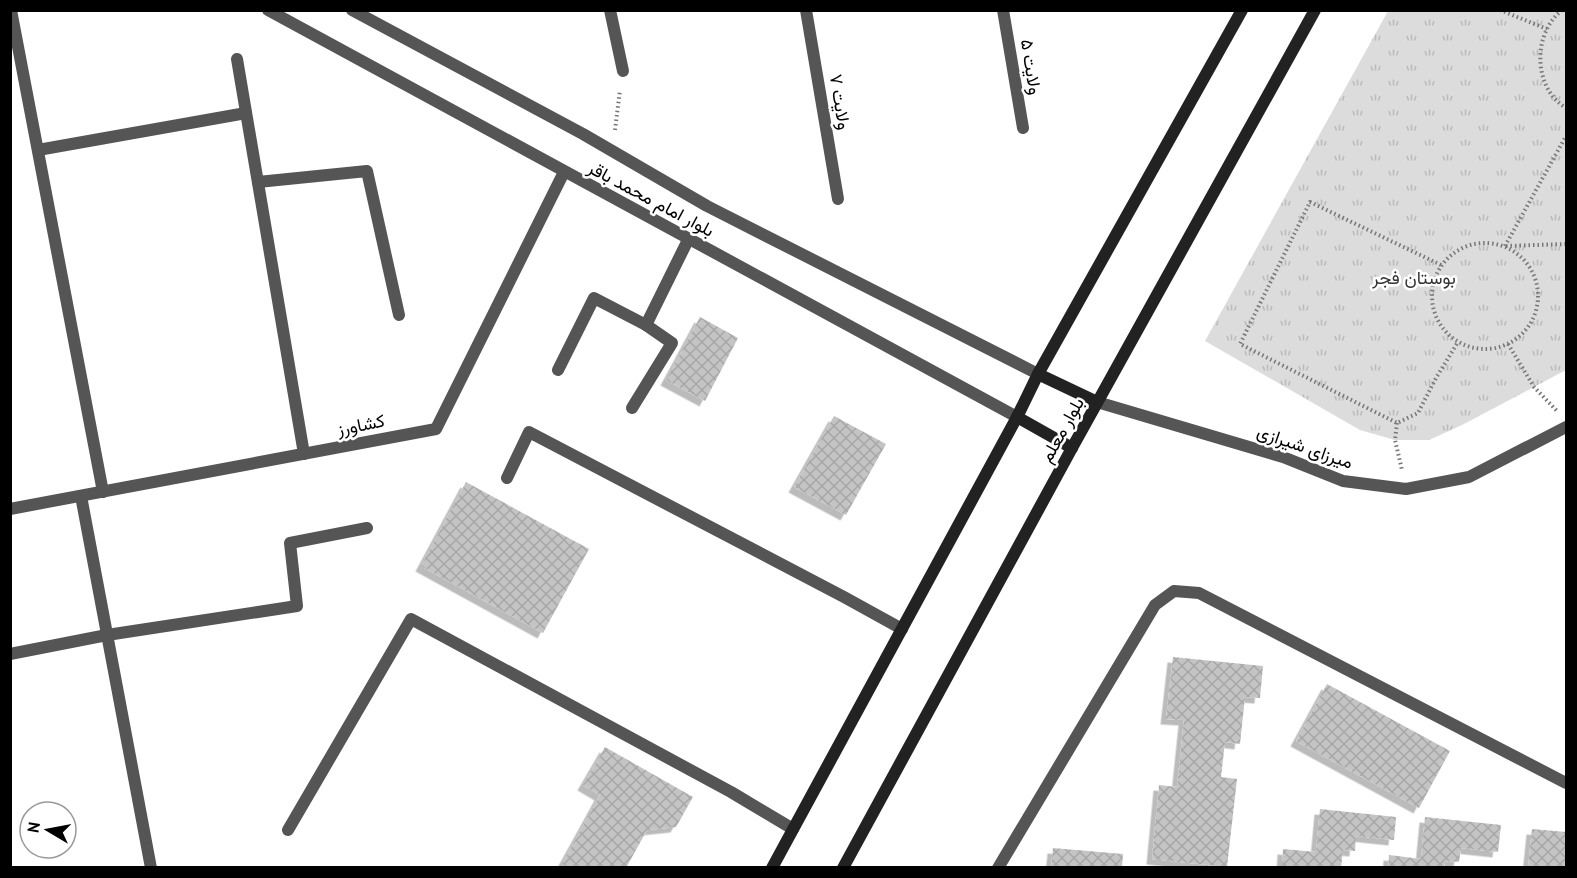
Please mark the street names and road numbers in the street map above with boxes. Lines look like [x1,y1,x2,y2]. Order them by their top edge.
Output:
street label: ولایت ۵ [1016,37,1047,96]
street label: ولایت ۷ [825,72,856,131]
street label: بلوار امام محمد باقر [583,155,718,242]
street label: بلوار معلم [1034,393,1090,467]
street label: کشاورز [334,409,387,441]
street label: میرزای شیرازی [1254,419,1356,474]

